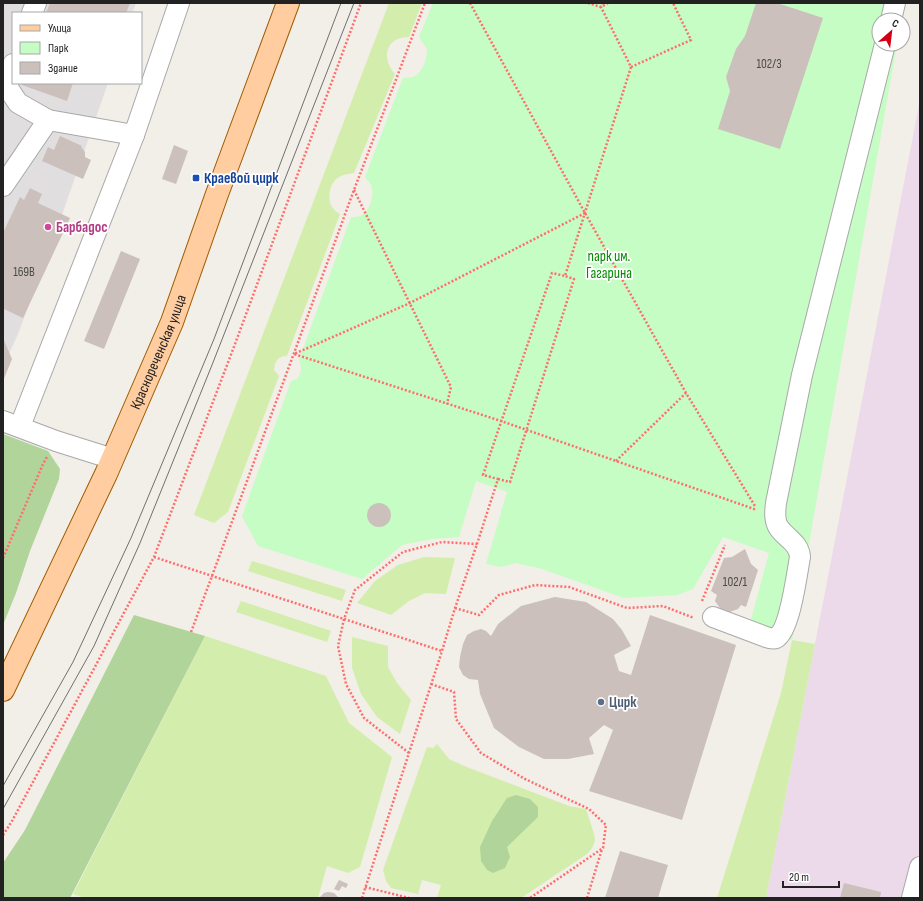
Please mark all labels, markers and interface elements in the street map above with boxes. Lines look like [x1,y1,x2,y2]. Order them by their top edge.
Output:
legend [12,12,142,84]
north arrow [871,12,911,52]
text: С [890,17,901,31]
text: Улица [48,21,72,36]
text: Парк [48,41,69,56]
house number: 102/3 [756,56,782,72]
text: Здание [48,61,78,76]
place label: Краевой цирк [204,169,279,188]
marker: Краевой цирк [191,173,201,183]
place label: Барбадос [56,218,108,237]
marker: Барбадос [43,222,53,232]
park label: парк им. Гагарина [586,247,632,283]
house number: 169В [13,264,35,280]
street label: Краснореченская улица [126,292,191,413]
house number: 102/1 [723,574,748,590]
place label: Цирк [609,693,637,712]
marker: Цирк [596,697,606,707]
scale bar [783,863,839,889]
text: 20 m [789,870,809,885]

